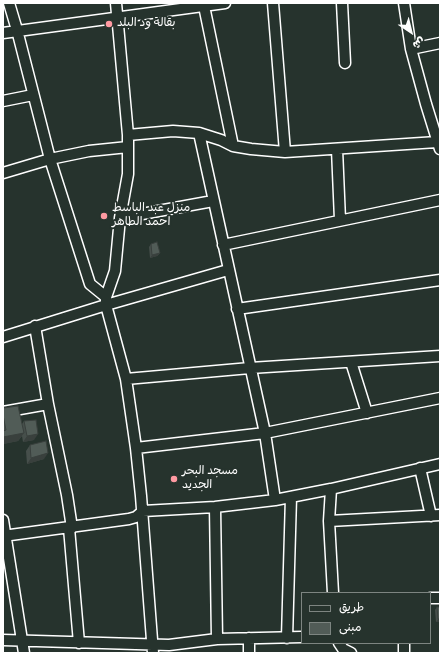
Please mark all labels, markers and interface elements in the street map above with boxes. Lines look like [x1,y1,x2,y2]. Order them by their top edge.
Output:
north arrow [391,12,431,52]
place label: بقالة ود البلد [117,17,175,31]
marker: بقالة ود البلد [104,19,114,29]
text: ش [409,33,426,50]
place label: منزل عبد الباسط احمد الطاهر [112,202,190,230]
marker: منزل عبد الباسط احمد الطاهر [99,211,109,221]
place label: مسجد البحر الجديد [182,465,238,493]
marker: مسجد البحر الجديد [169,474,179,484]
legend [301,592,431,644]
text: طريق [339,602,364,616]
text: مبنى [339,622,362,636]

